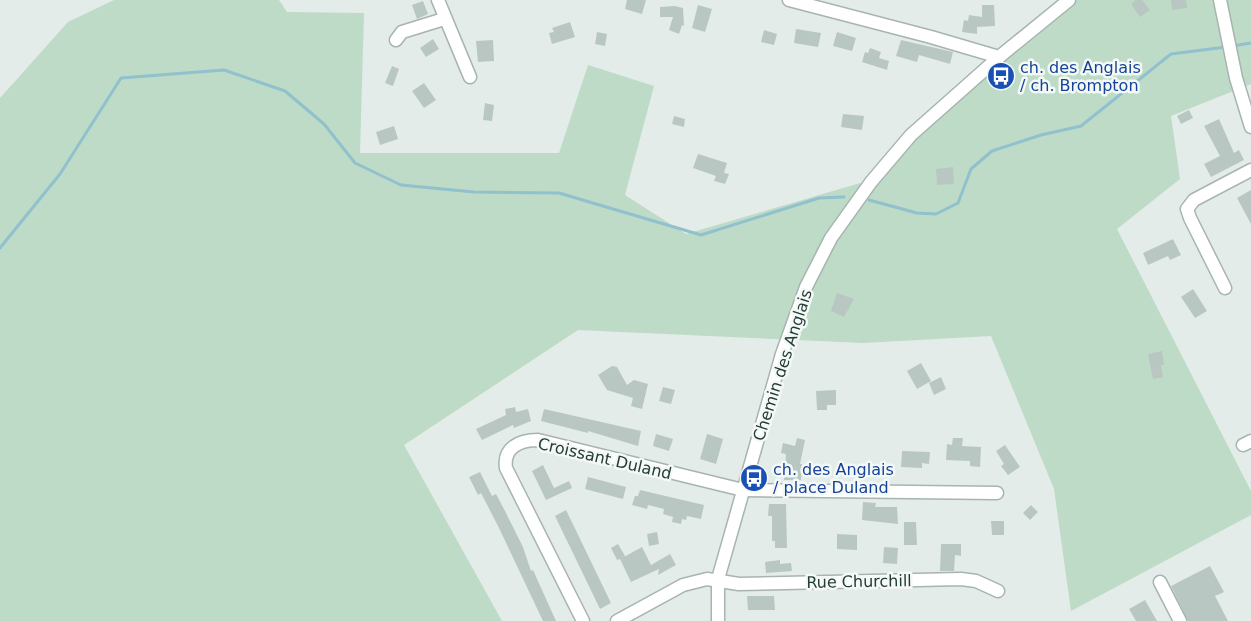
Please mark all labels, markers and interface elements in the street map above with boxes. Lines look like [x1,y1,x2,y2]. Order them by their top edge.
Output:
place label: ch. des Anglais / ch. Brompton [1020,58,1141,95]
bus stop icon: ch. des Anglais / ch. Brompton [986,61,1016,91]
street label: Chemin des Anglais [749,287,816,443]
street label: Croissant Duland [536,434,674,483]
place label: ch. des Anglais / place Duland [773,460,894,497]
bus stop icon: ch. des Anglais / place Duland [739,463,769,493]
street label: Rue Churchill [806,571,912,592]

